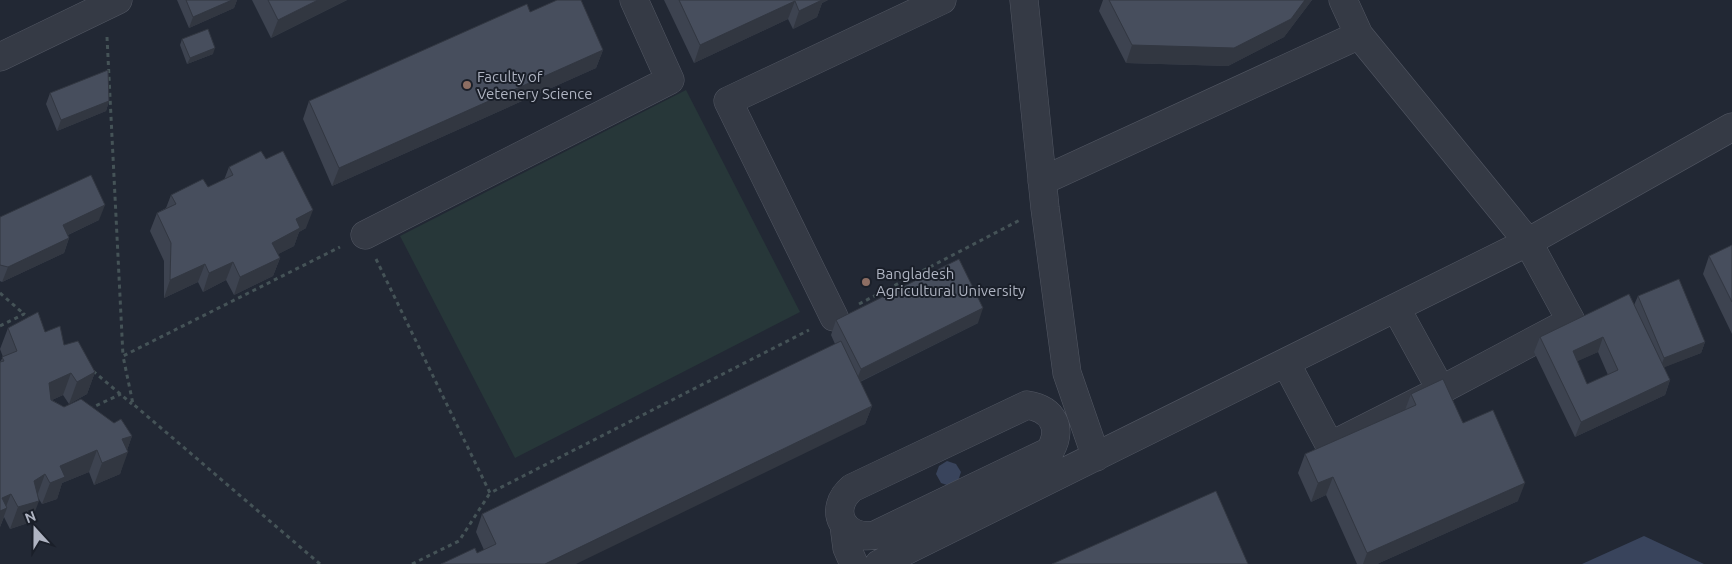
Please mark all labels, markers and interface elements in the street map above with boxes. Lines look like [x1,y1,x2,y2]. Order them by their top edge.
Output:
place label: Faculty of Vetenery Science [477,68,592,102]
marker: Faculty of Vetenery Science [461,79,473,91]
place label: Bangladesh Agricultural University [876,265,1025,299]
marker: Bangladesh Agricultural University [860,276,872,288]
north arrow [10,504,60,554]
text: N [23,508,38,526]

